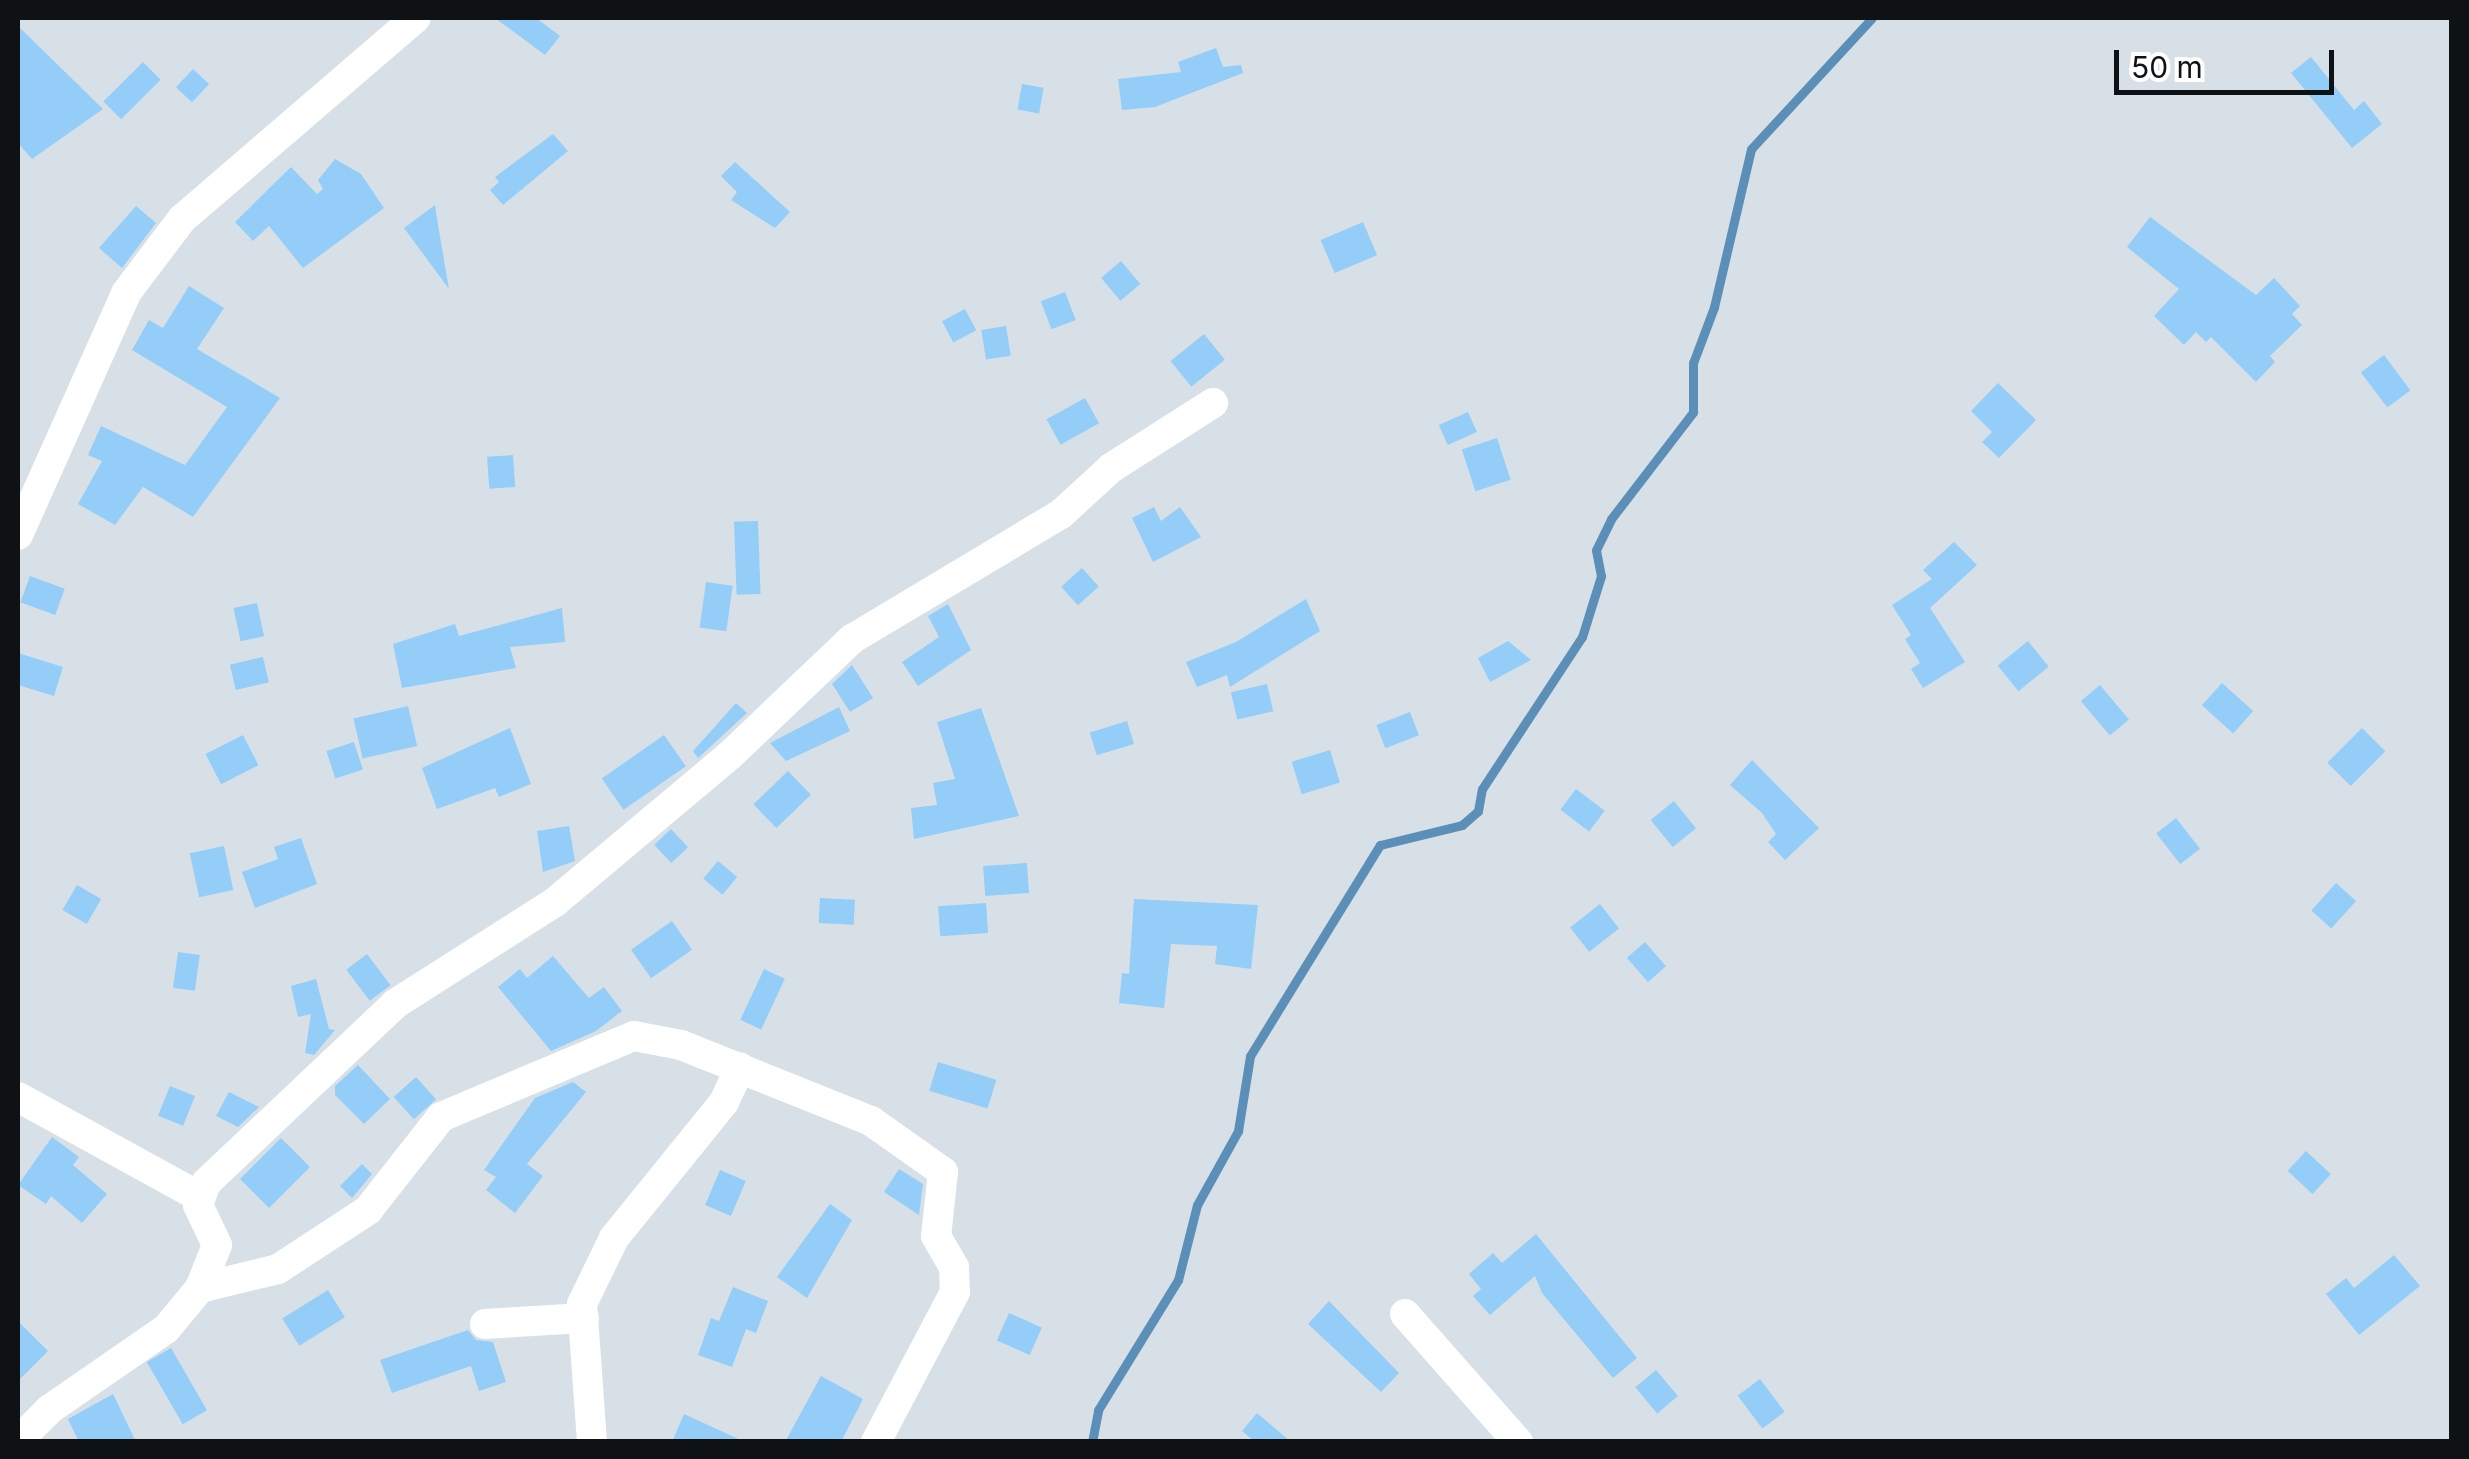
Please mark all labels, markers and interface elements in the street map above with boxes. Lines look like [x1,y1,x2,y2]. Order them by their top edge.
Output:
scale bar [2119,30,2339,92]
text: 50 m [2131,49,2203,85]

